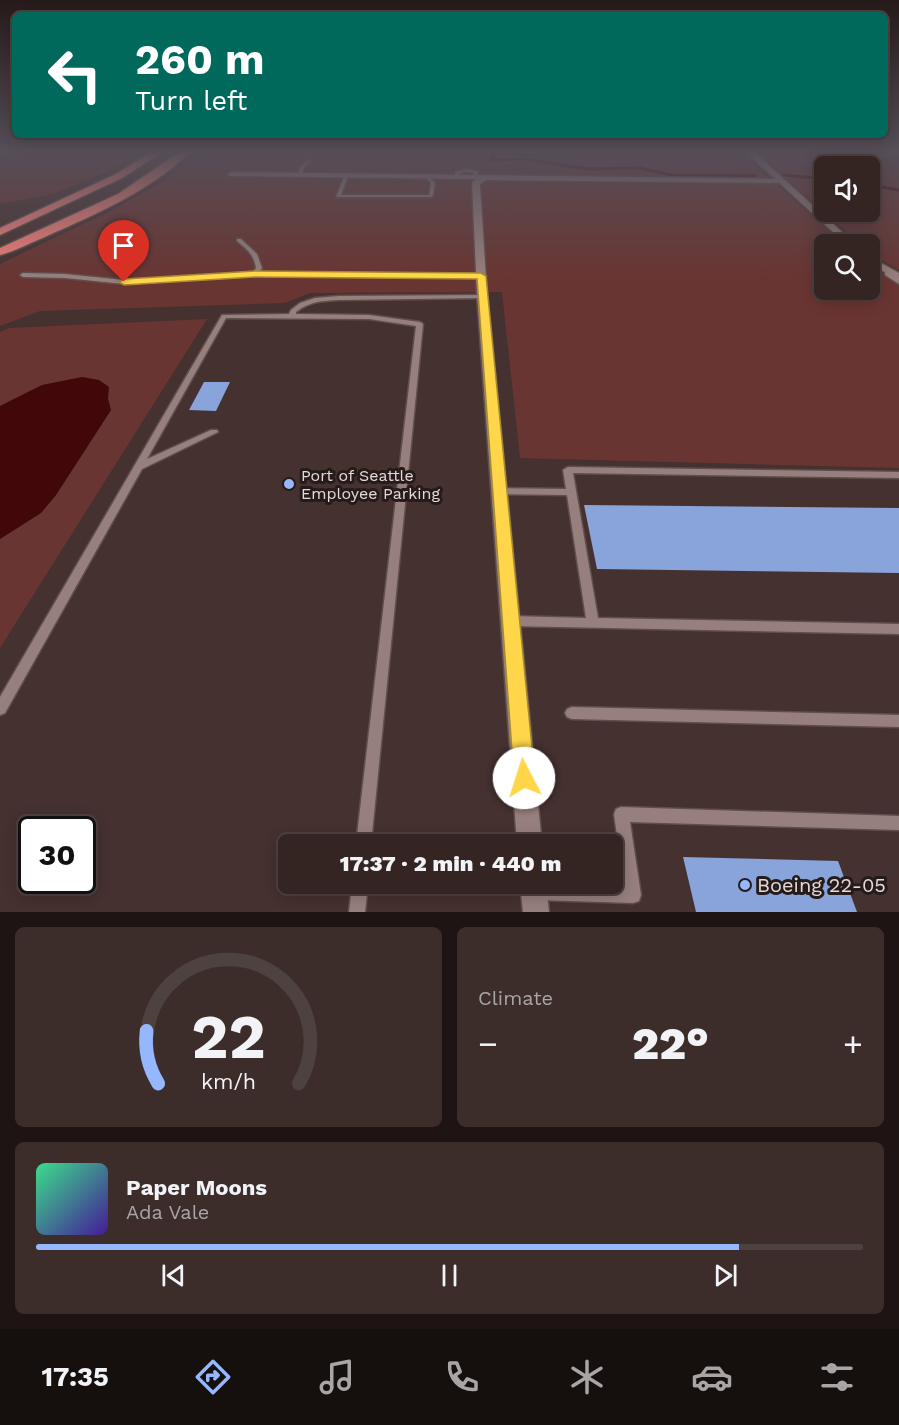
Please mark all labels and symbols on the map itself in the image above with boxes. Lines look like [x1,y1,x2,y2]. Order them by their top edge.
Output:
pin [98,220,149,282]
place label: Port of Seattle Employee Parking [301,466,440,503]
marker: Port of Seattle Employee Parking [282,477,296,491]
position arrow [492,746,556,810]
speed limit sign: 30 [18,816,96,894]
place label: Boeing 22-05 [757,873,886,897]
marker: Boeing 22-05 [738,878,752,892]

